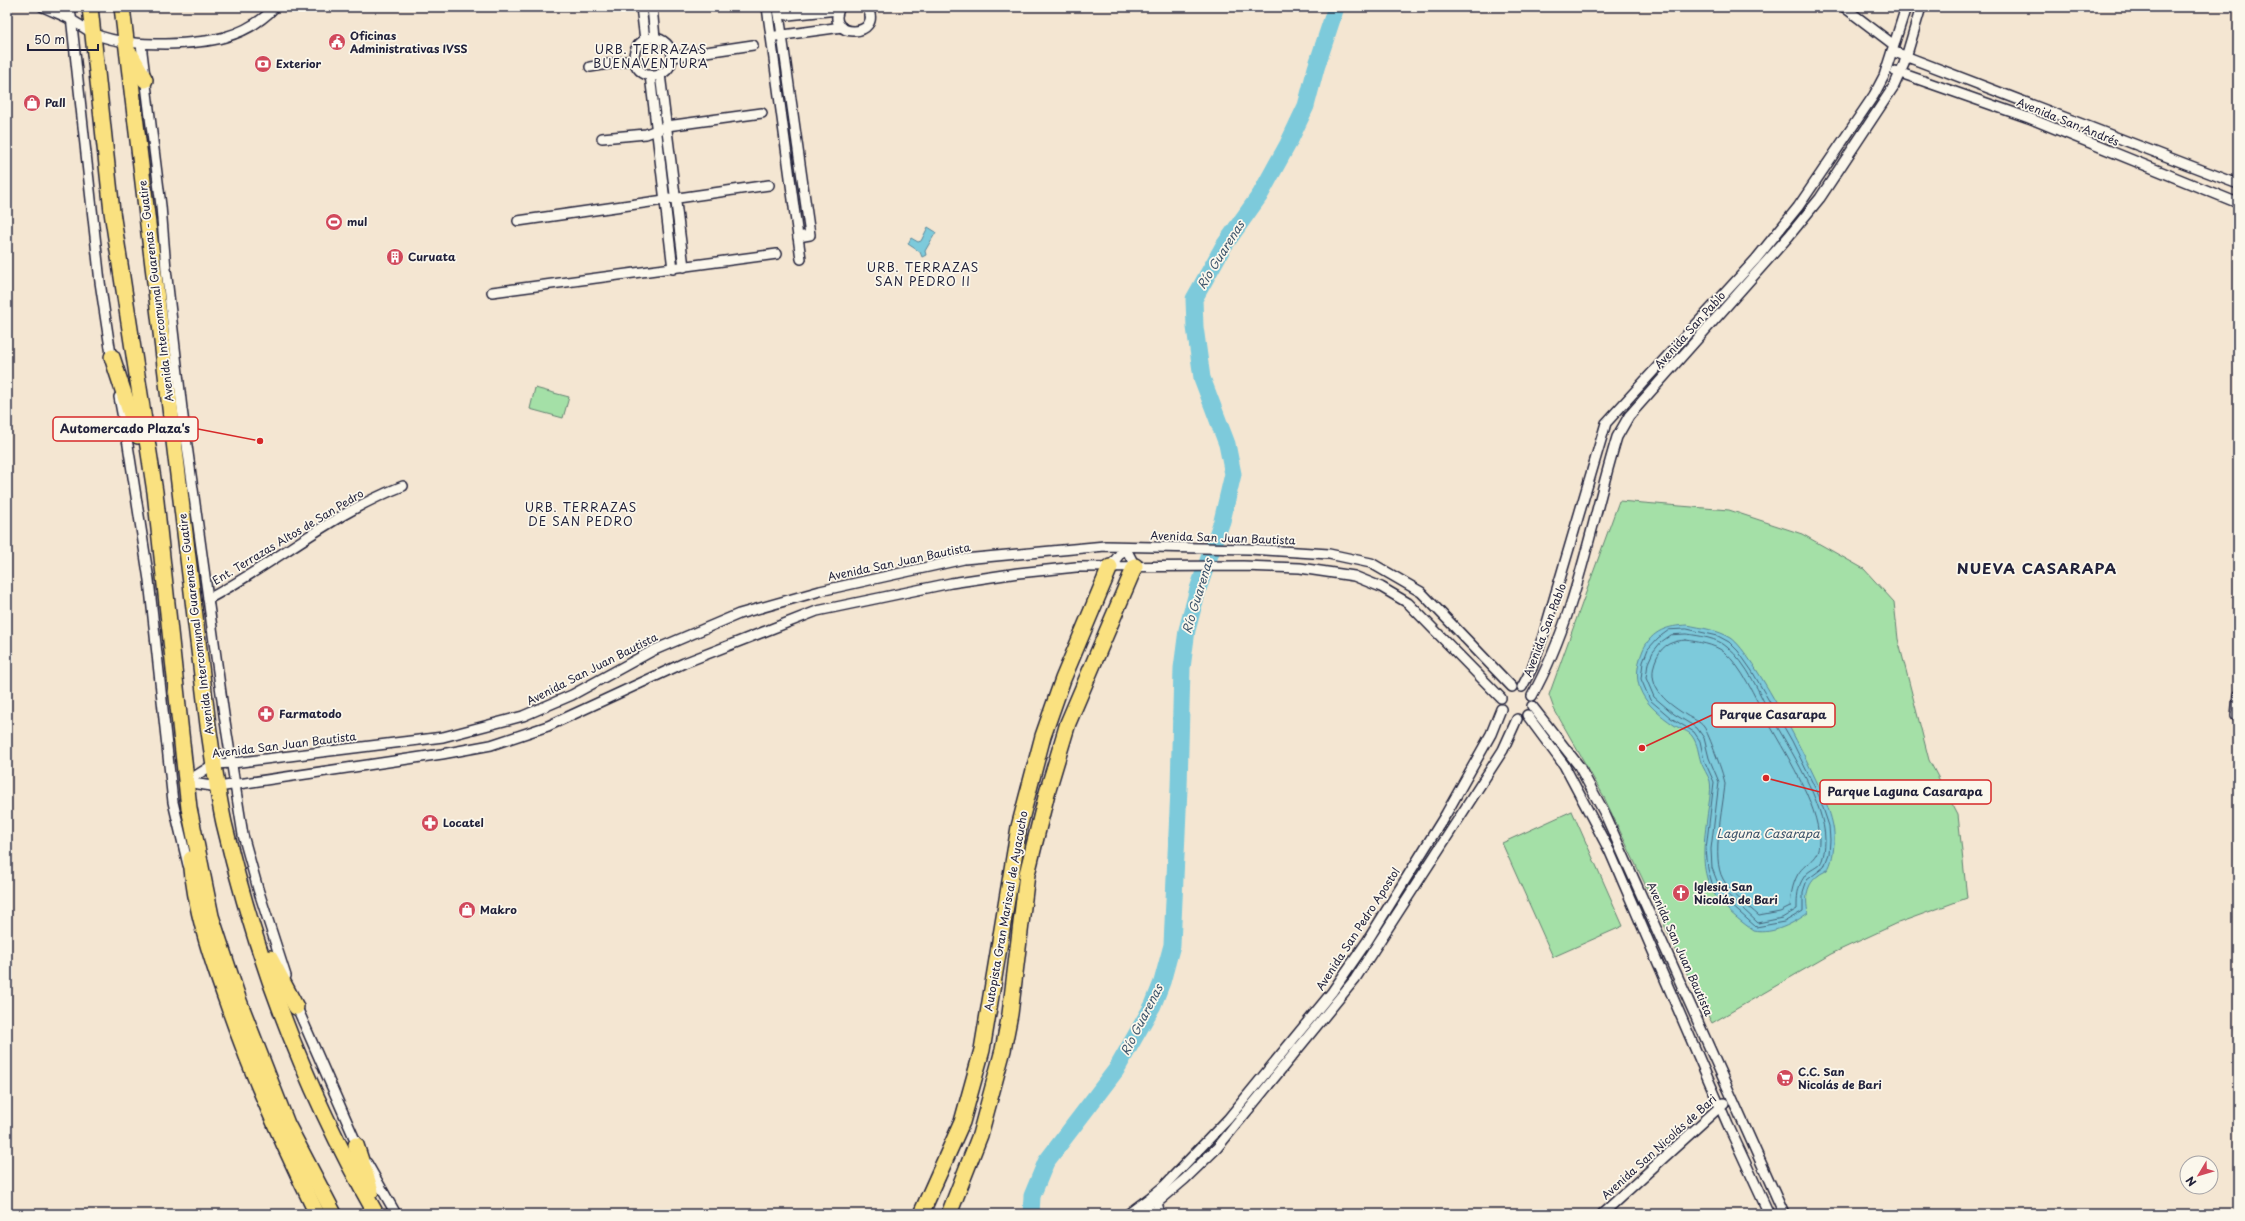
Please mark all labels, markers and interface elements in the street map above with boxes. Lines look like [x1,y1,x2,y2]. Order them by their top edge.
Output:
scale bar [28,26,98,52]
place label: Oficinas Administrativas IVSS [349,27,468,57]
text: 50 m [34,30,65,48]
public building icon: Oficinas Administrativas IVSS [327,32,347,52]
district label: URB. TERRAZAS BUENAVENTURA [593,40,709,72]
bank icon: Exterior [253,54,273,74]
place label: Exterior [276,55,322,72]
shop icon: Pall [22,93,42,113]
street label: Avenida San Andrés [2014,93,2122,150]
place label: Pall [45,94,65,111]
street label: Avenida Intercomunal Guarenas - Guatire [133,179,178,403]
sports icon: mul [324,212,344,232]
place label: mul [347,213,367,230]
water label: Río Guarenas [1192,216,1249,292]
building icon: Curuata [385,247,405,267]
place label: Curuata [408,248,456,265]
district label: URB. TERRAZAS SAN PEDRO II [867,258,979,290]
street label: Avenida San Pablo [1650,287,1729,372]
callout: Automercado Plaza's [53,417,198,441]
text: Automercado Plaza's [60,419,190,437]
street label: Ent. Terrazas Altos de San Pedro [209,485,367,589]
district label: URB. TERRAZAS DE SAN PEDRO [525,498,637,530]
street label: Avenida Intercomunal Guarenas - Guatire [173,512,218,736]
street label: Avenida San Juan Bautista [1150,526,1296,549]
street label: Avenida San Juan Bautista [826,538,972,585]
water label: Río Guarenas [1177,555,1217,635]
district label: NUEVA CASARAPA [1957,556,2117,579]
street label: Avenida San Pablo [1519,581,1570,679]
street label: Avenida San Juan Bautista [523,628,660,709]
callout: Parque Casarapa [1712,703,1835,727]
pharmacy icon: Farmatodo [256,704,276,724]
place label: Farmatodo [279,705,342,722]
text: Parque Casarapa [1719,705,1827,723]
street label: Avenida San Juan Bautista [211,727,357,762]
callout: Parque Laguna Casarapa [1820,780,1991,804]
text: Parque Laguna Casarapa [1827,782,1983,800]
street label: Autopista Gran Mariscal de Ayacucho [980,809,1032,1012]
pharmacy icon: Locatel [420,813,440,833]
place label: Locatel [443,814,484,831]
water label: Laguna Casarapa [1716,824,1820,842]
street label: Avenida San Pedro Apostol [1311,864,1404,993]
place label: Iglesia San Nicolás de Bari [1694,878,1778,908]
street label: Avenida San Juan Bautista [1643,879,1718,1019]
church icon: Iglesia San Nicolás de Bari [1671,883,1691,903]
shop icon: Makro [457,900,477,920]
place label: Makro [480,901,517,918]
water label: Río Guarenas [1116,980,1167,1058]
place label: C.C. San Nicolás de Bari [1798,1063,1882,1093]
supermarket icon: C.C. San Nicolás de Bari [1775,1068,1795,1088]
street label: Avenida San Nicolás de Bari [1597,1090,1720,1203]
north arrow [2179,1155,2219,1195]
text: N [2181,1173,2200,1190]

